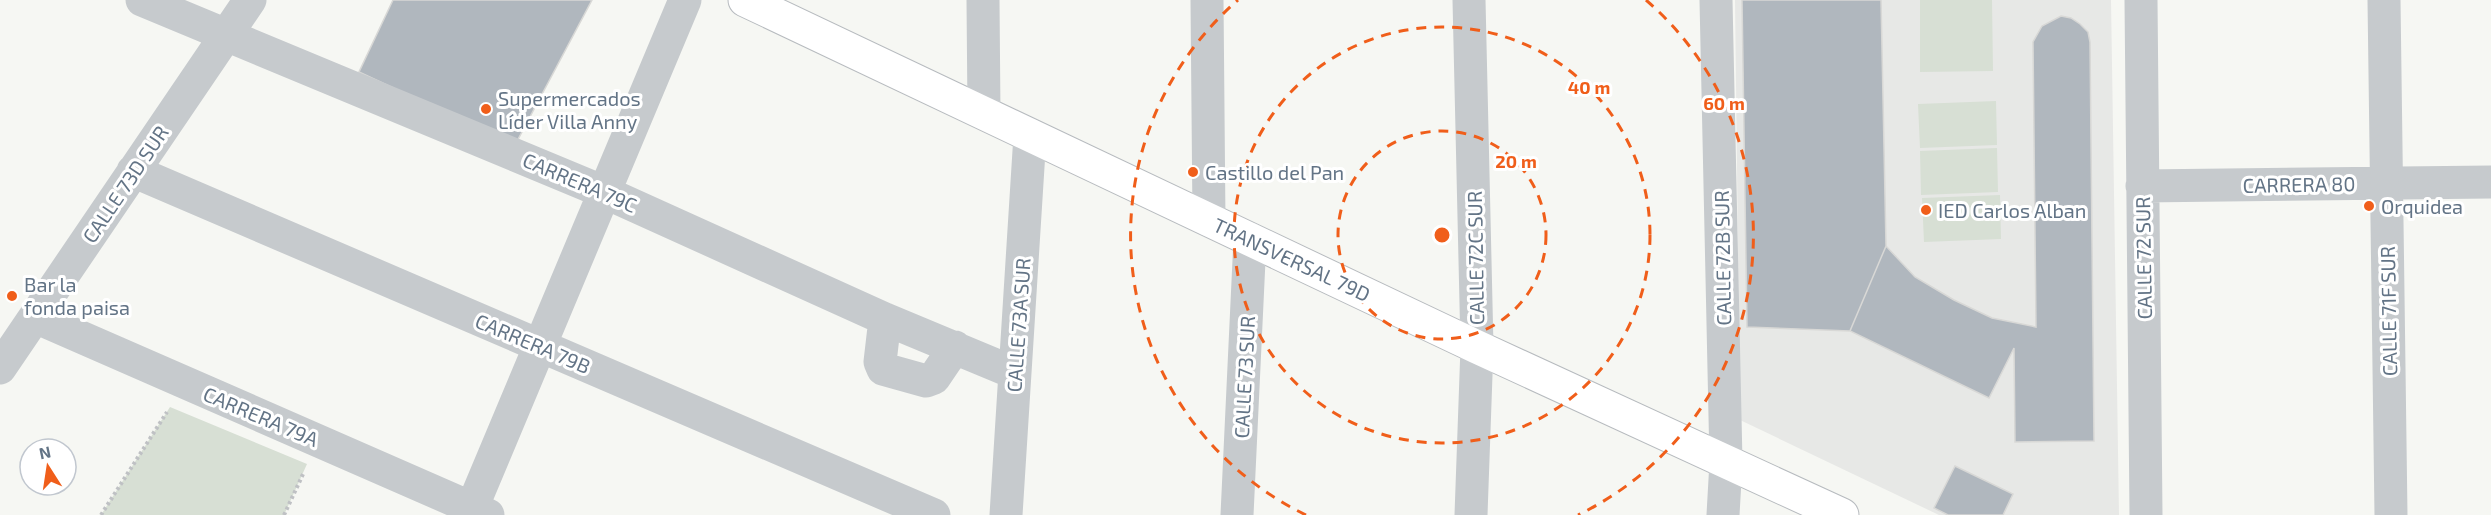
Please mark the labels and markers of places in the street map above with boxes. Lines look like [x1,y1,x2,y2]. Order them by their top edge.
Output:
place label: Supermercados Líder Villa Anny [498,86,641,133]
marker: Supermercados Líder Villa Anny [479,102,493,116]
place label: Castillo del Pan [1205,160,1344,184]
marker: Castillo del Pan [1186,165,1200,179]
place label: Orquidea [2381,194,2463,218]
place label: IED Carlos Alban [1938,198,2086,222]
marker: Orquidea [2362,199,2376,213]
marker: IED Carlos Alban [1919,203,1933,217]
centre of rings [1432,225,1452,245]
place label: Bar la fonda paisa [24,272,130,319]
marker: Bar la fonda paisa [5,289,19,303]

